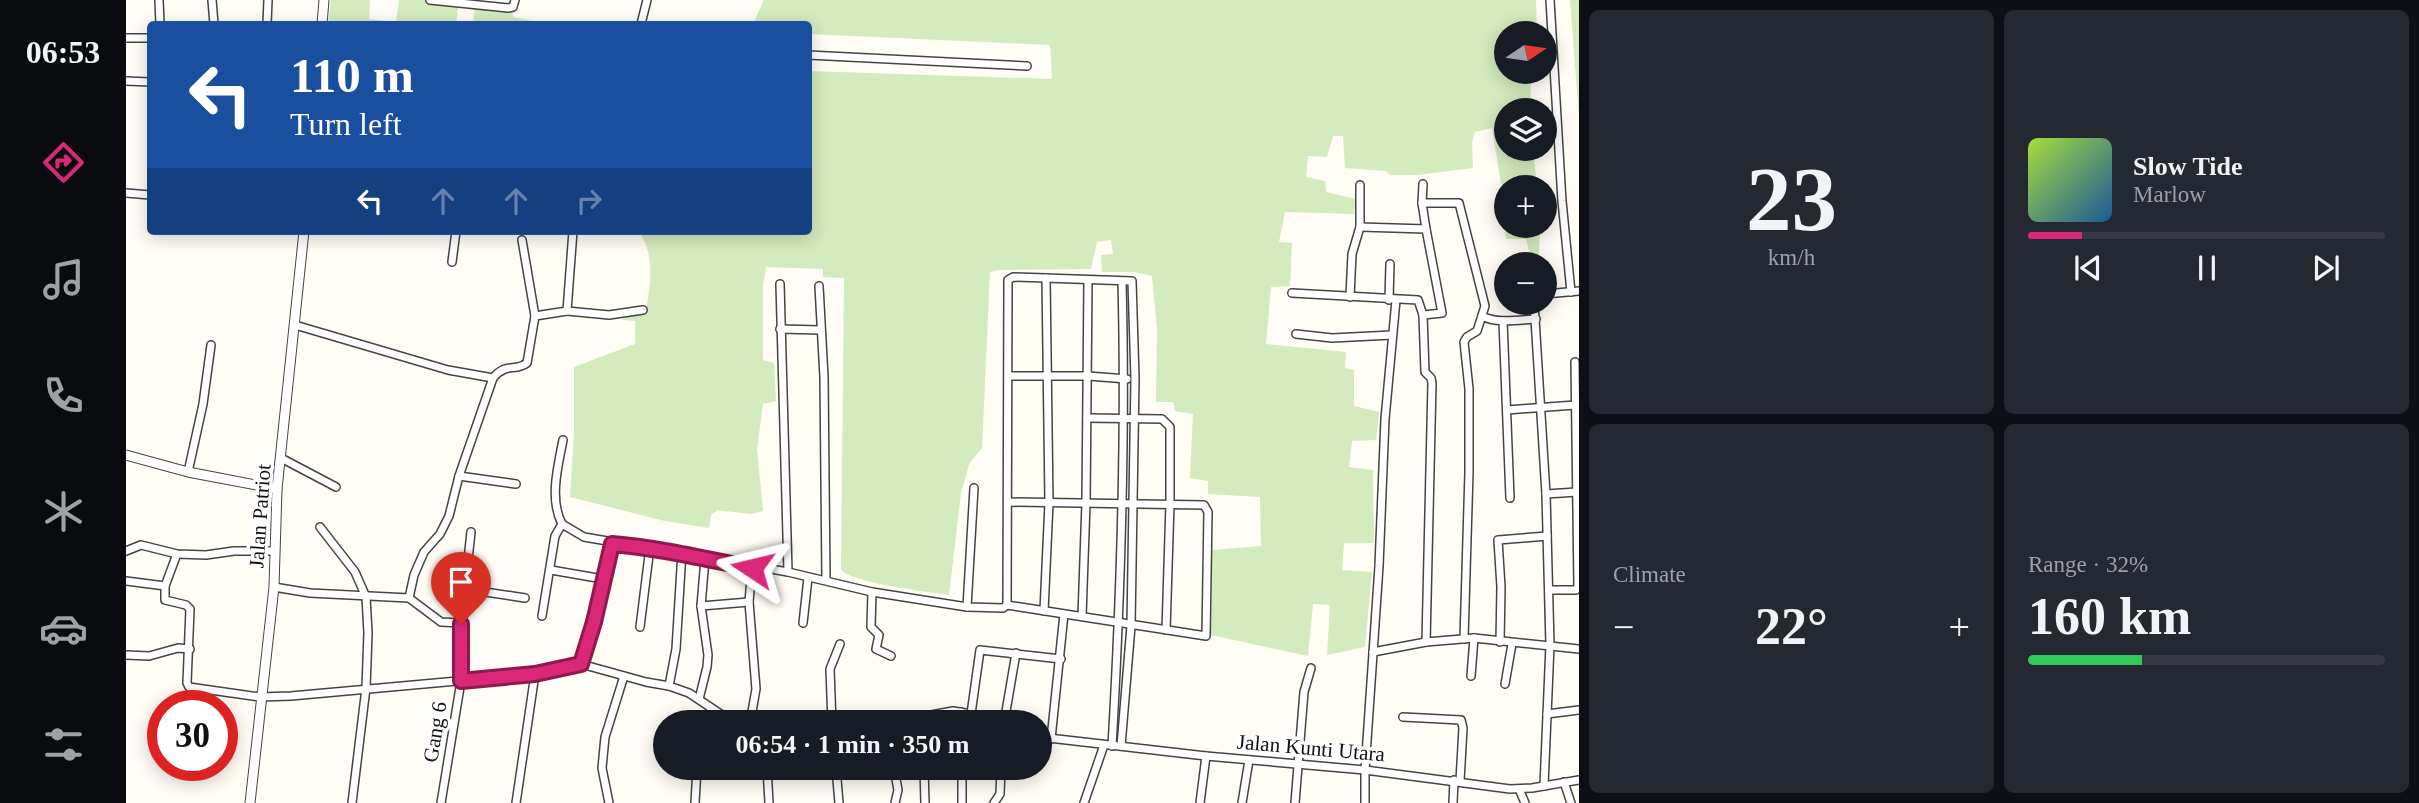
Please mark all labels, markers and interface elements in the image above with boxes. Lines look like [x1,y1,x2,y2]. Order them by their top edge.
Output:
north arrow [1494,21,1558,84]
map controls [1494,21,1557,315]
text: 06:53 [26,34,100,70]
text: 110 m [290,48,414,103]
icon: left [175,49,266,140]
button: layers [1494,98,1557,161]
text: Turn left [290,106,402,142]
icon: directions [39,138,88,187]
text: 23 [1746,149,1837,250]
text: Slow Tide [2133,152,2243,181]
button: + [1494,175,1557,238]
icon: left [351,182,389,220]
icon: ahead [424,182,462,220]
icon: ahead [497,182,535,220]
icon: right [570,182,608,220]
text: Marlow [2133,182,2206,207]
text: km/h [1768,245,1815,270]
icon: previous [2069,249,2107,287]
icon: pause [2188,249,2226,287]
icon: next [2307,249,2345,287]
button: − [1494,252,1557,315]
icon: music [39,255,88,304]
icon: phone [39,371,88,420]
street label: Jalan Patriot [244,463,276,569]
icon: climate [39,487,88,536]
position arrow [715,531,789,605]
pin [431,552,491,624]
text: Range · 32% [2028,552,2148,577]
text: Climate [1613,562,1686,587]
icon: arrive [442,563,480,601]
text: 160 km [2028,588,2191,645]
text: 22° [1755,598,1828,655]
icon: car [39,604,88,653]
text: − [1613,606,1634,648]
text: + [1949,606,1970,648]
speed limit sign: 30 [147,690,238,781]
street label: Gang 6 [418,700,452,764]
icon: filters [39,720,88,769]
text: 06:54 · 1 min · 350 m [736,730,970,759]
street label: Jalan Kunti Utara [1236,730,1386,766]

